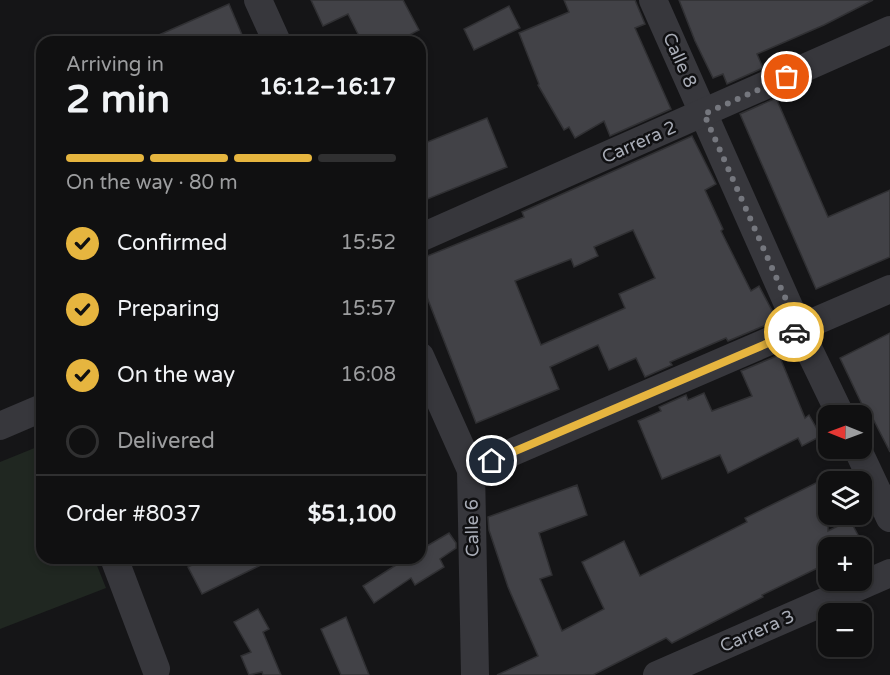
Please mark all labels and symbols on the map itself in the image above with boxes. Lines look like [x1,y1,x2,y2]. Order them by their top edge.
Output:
street label: Calle 8 [658,29,702,91]
pin [761,51,812,102]
street label: Carrera 2 [598,116,680,168]
courier [764,302,824,362]
north arrow [818,405,872,459]
pin [466,435,517,486]
street label: Calle 6 [460,499,484,557]
street label: Carrera 3 [716,605,798,657]

